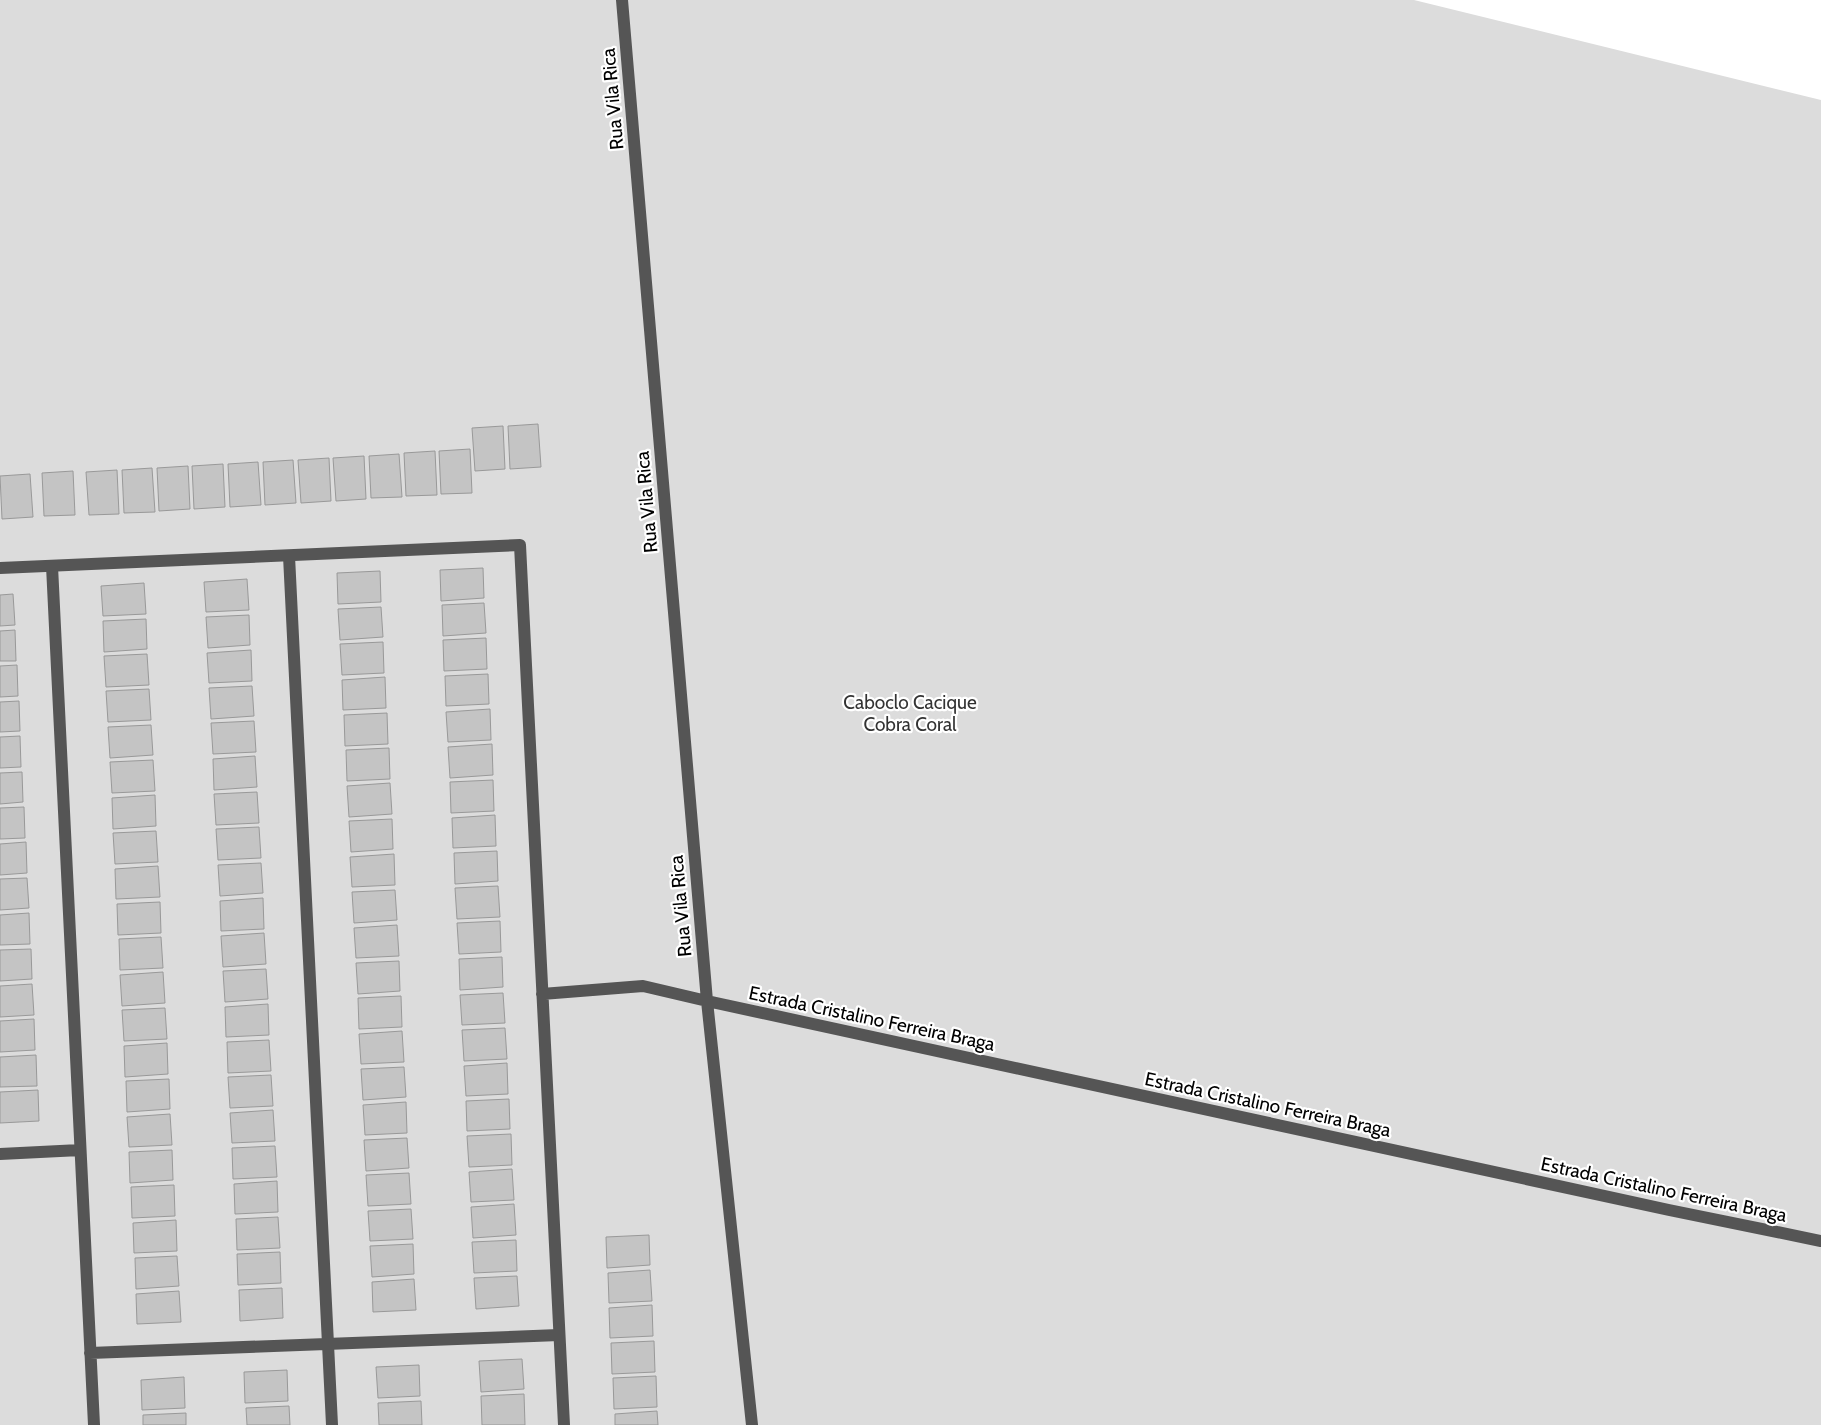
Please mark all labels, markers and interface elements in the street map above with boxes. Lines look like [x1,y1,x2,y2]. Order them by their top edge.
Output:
street label: Rua Vila Rica [597,47,628,151]
street label: Rua Vila Rica [631,450,662,554]
park label: Caboclo Cacique Cobra Coral [843,691,977,736]
street label: Rua Vila Rica [665,854,696,958]
street label: Estrada Cristalino Ferreira Braga [747,981,997,1056]
street label: Estrada Cristalino Ferreira Braga [1143,1067,1393,1142]
street label: Estrada Cristalino Ferreira Braga [1539,1152,1789,1227]

